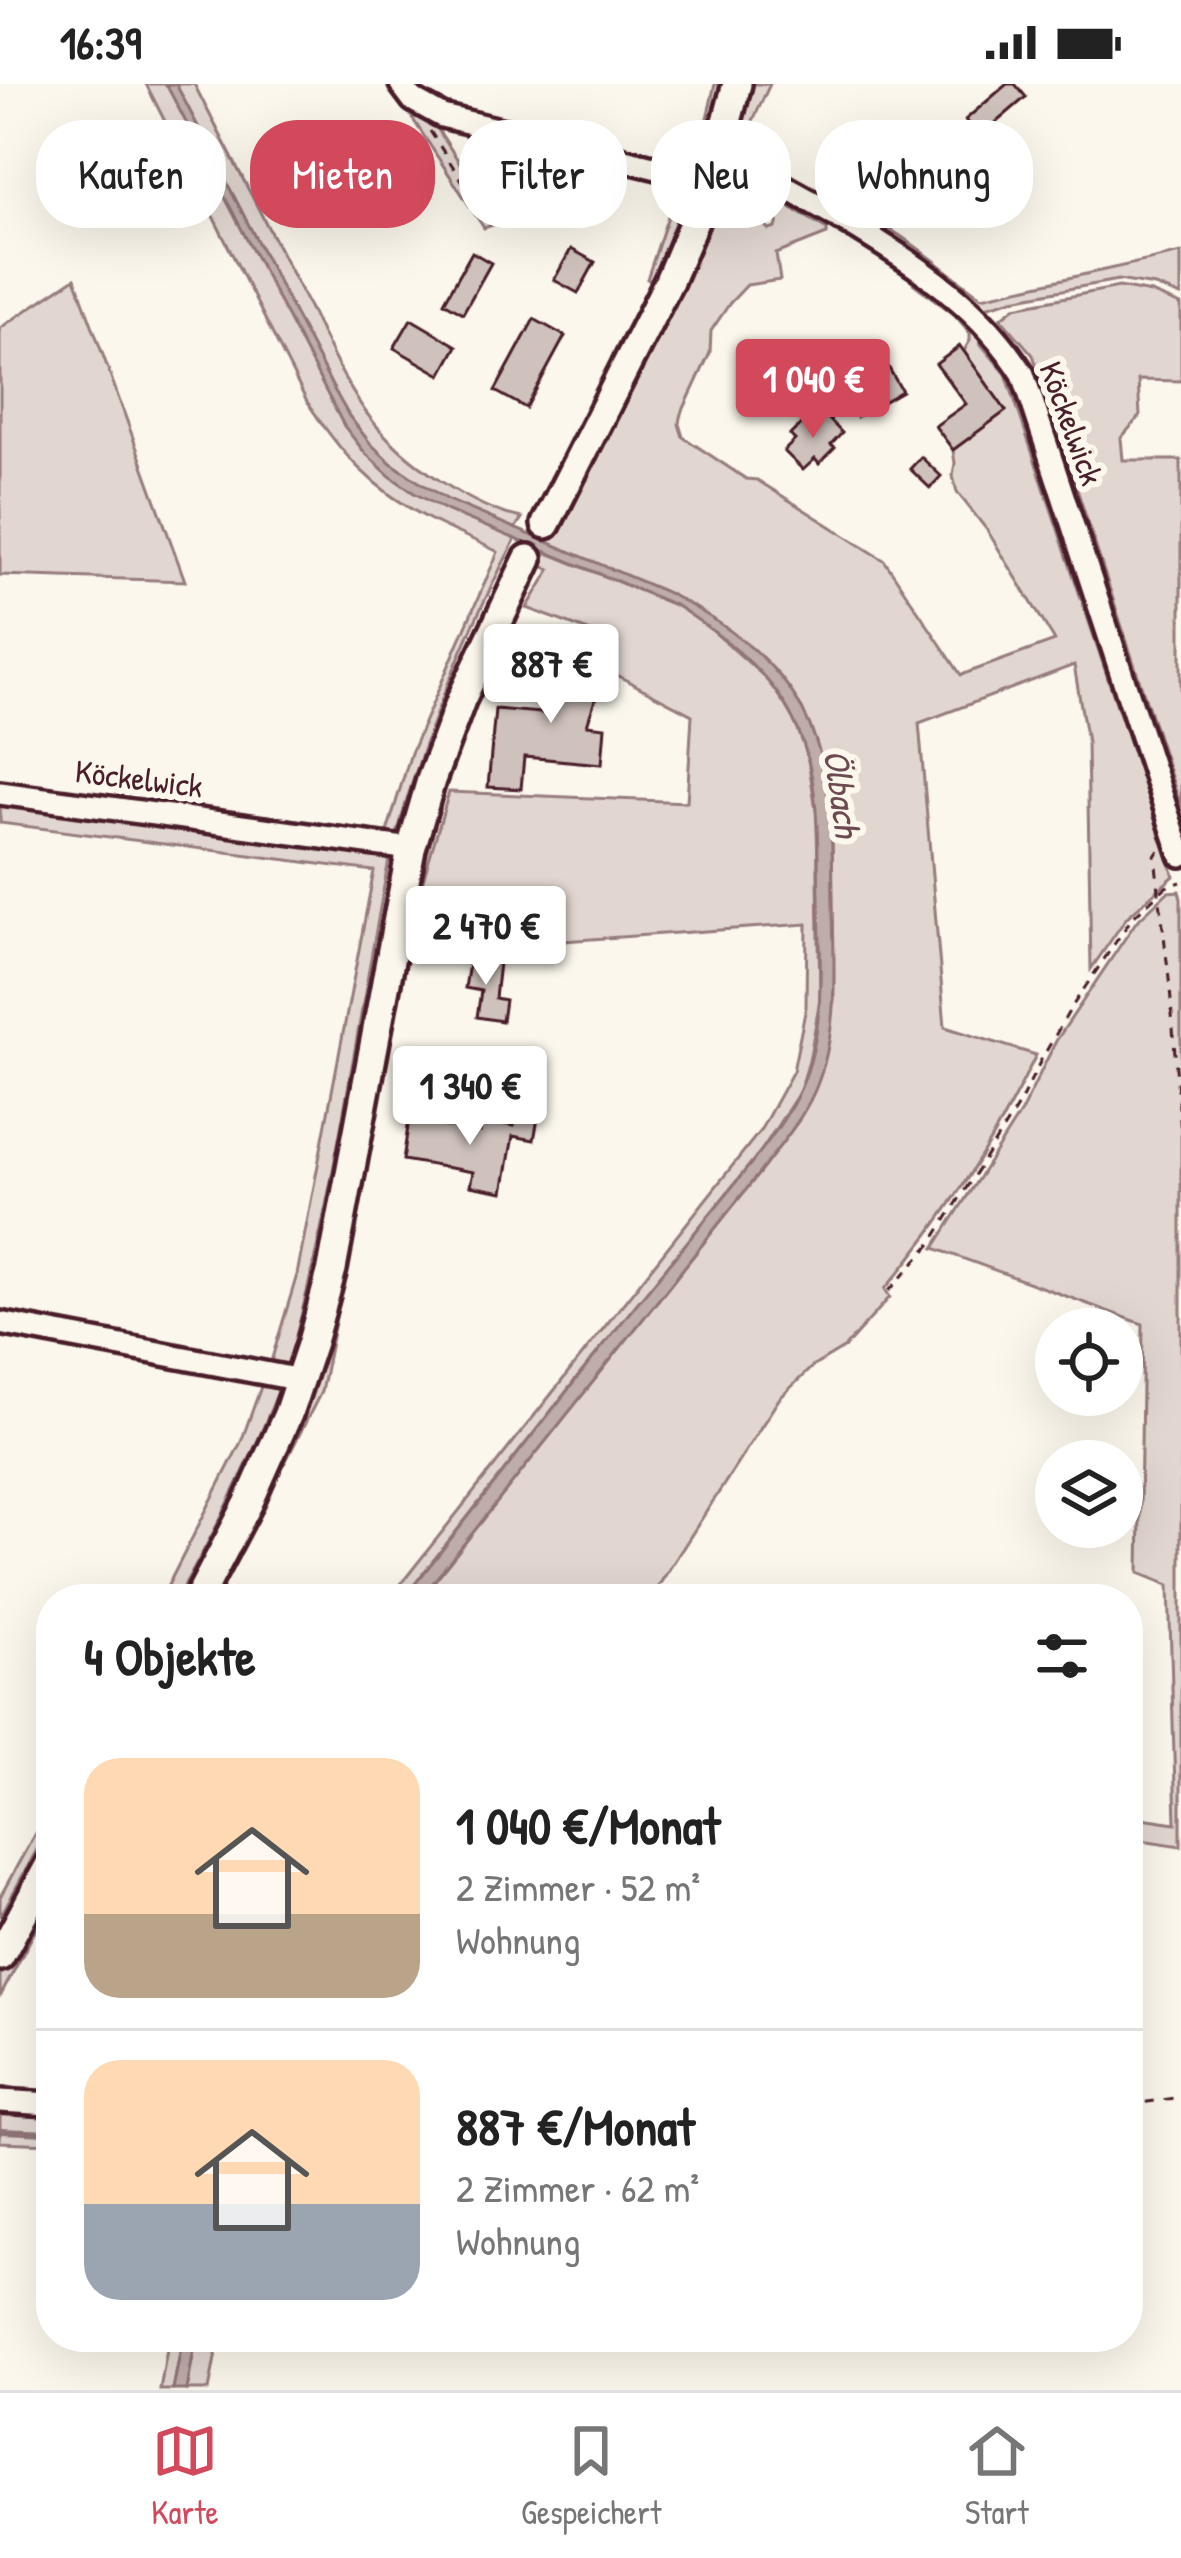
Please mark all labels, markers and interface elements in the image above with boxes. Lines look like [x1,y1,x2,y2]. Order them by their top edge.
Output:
text: 16:39 [60,12,141,73]
chip: Kaufen [36,120,226,228]
chip: Mieten [250,120,435,228]
chip: Filter [459,120,627,228]
chip: Neu [651,120,791,228]
chip: Wohnung [815,120,1033,228]
pin: 1 040 € [702,339,924,441]
text: 1 040 € [763,351,863,404]
street label: Köckelwick [1029,355,1115,491]
pin: 887 € [467,624,635,726]
text: 887 € [511,636,591,689]
water label: Ölbach [813,746,874,843]
street label: Köckelwick [73,748,206,808]
pin: 2 470 € [375,886,597,988]
text: 2 470 € [433,898,539,951]
pin: 1 340 € [359,1046,581,1148]
text: 1 340 € [420,1058,520,1111]
map controls [1035,1308,1143,1548]
button: locate [1035,1308,1143,1416]
button: layers [1035,1440,1143,1548]
text: 4 Objekte [84,1622,256,1691]
icon: filters [1029,1623,1095,1689]
text: 1 040 €/Monat [456,1791,720,1860]
icon: home [180,1806,324,1950]
text: 2 Zimmer · 52 m² [456,1860,700,1913]
text: Wohnung [456,1913,580,1966]
text: 887 €/Monat [456,2092,695,2161]
icon: home [180,2108,324,2252]
text: 2 Zimmer · 62 m² [456,2161,699,2214]
text: Wohnung [456,2214,580,2267]
tab: Karte [151,2418,219,2534]
tab: Gespeichert [521,2418,661,2534]
tab: Start [964,2418,1030,2534]

